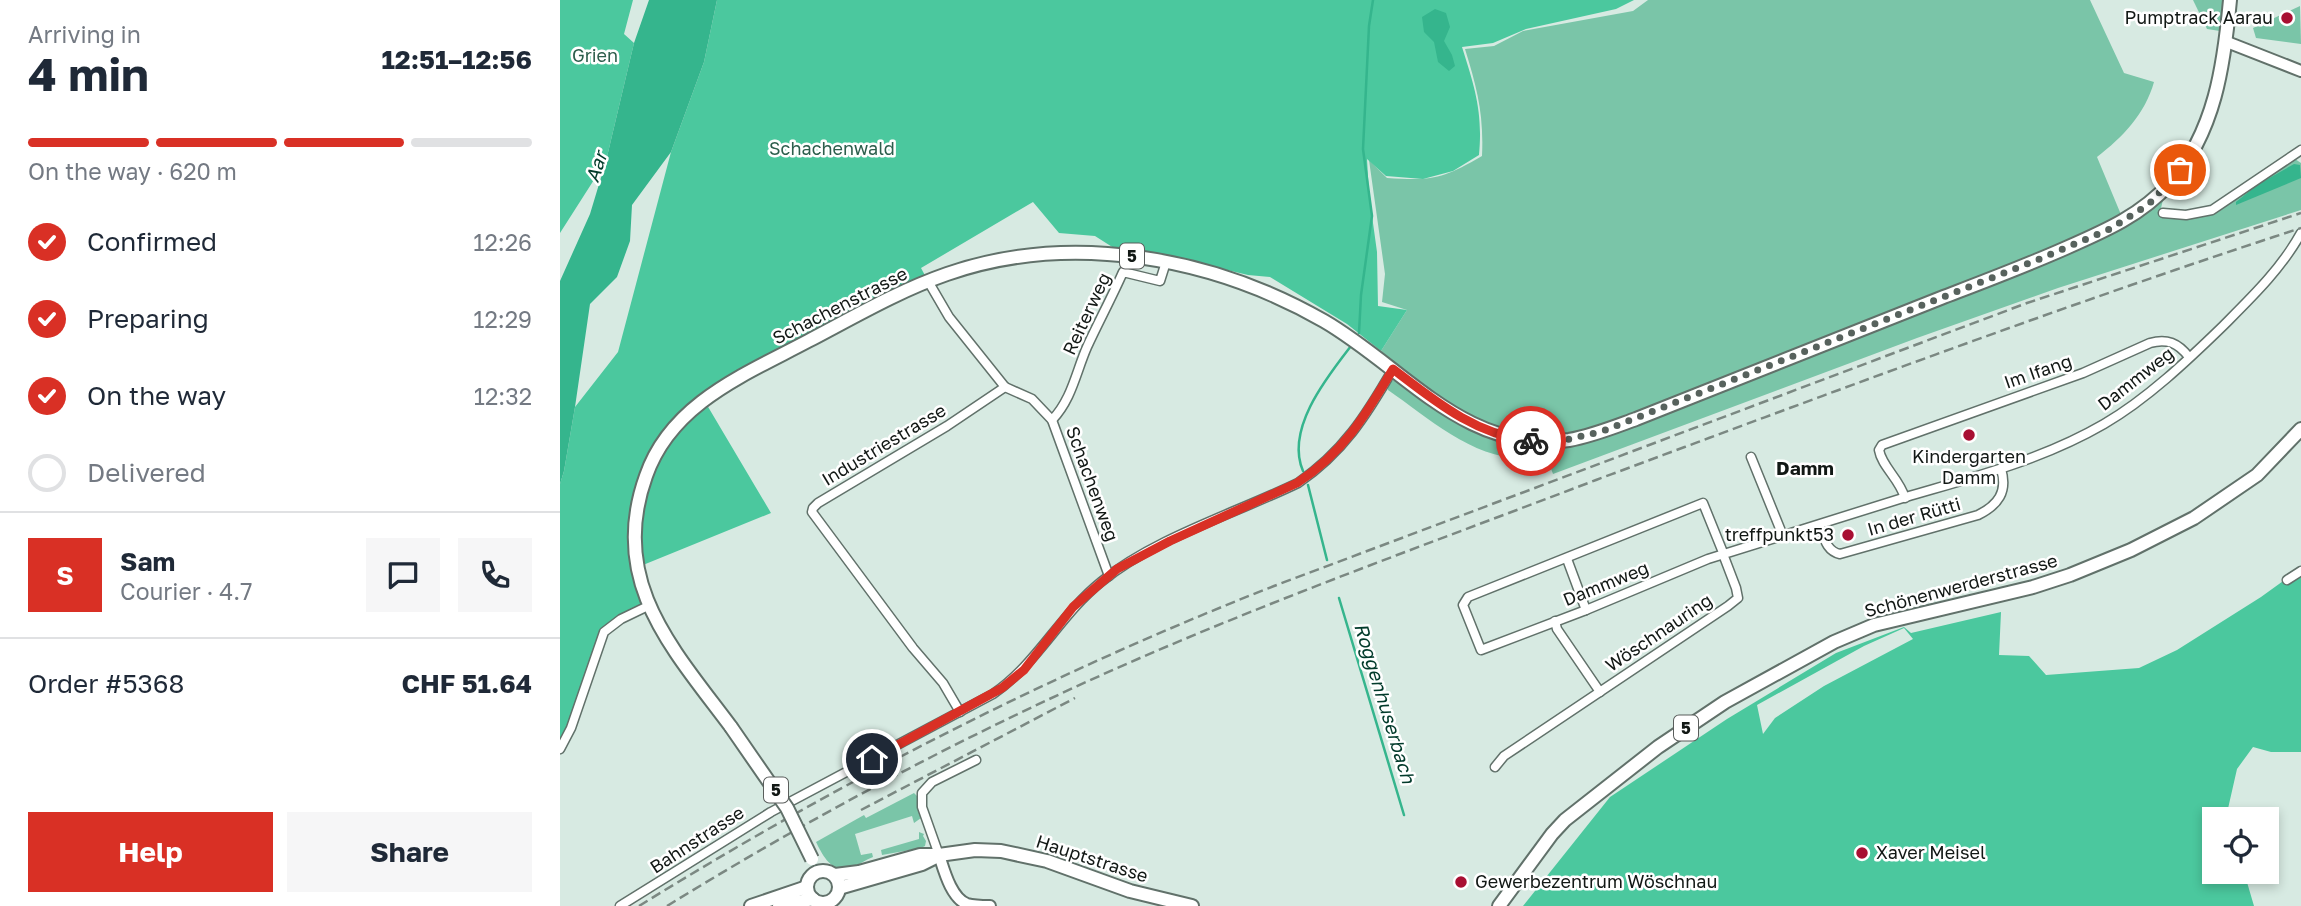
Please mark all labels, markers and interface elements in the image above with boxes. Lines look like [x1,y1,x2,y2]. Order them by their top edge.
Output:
place label: Pumptrack Aarau [2125,6,2273,28]
marker: Pumptrack Aarau [2279,10,2295,26]
text: Arriving in [28,20,141,48]
text: 12:51–12:56 [381,44,532,75]
park label: Grien [572,44,618,66]
text: 4 min [28,46,149,101]
park label: Schachenwald [769,137,895,159]
pin [2150,140,2210,200]
water label: Aar [580,146,612,185]
icon: bag [2161,151,2199,189]
text: On the way · 620 m [28,157,237,185]
icon: check [28,223,66,261]
text: Confirmed [87,226,217,257]
text: 12:26 [473,228,532,256]
road number: 5 [1120,244,1144,268]
street label: Schachenstrasse [769,262,911,349]
street label: Reiterweg [1057,269,1115,358]
icon: check [28,300,66,338]
text: Preparing [87,303,209,334]
text: 12:29 [473,305,532,333]
street label: Dammweg [2093,342,2178,415]
street label: Im Ifang [2001,349,2074,393]
icon: check [28,377,66,415]
text: On the way [87,380,226,411]
text: 12:32 [474,382,532,410]
street label: Industriestrasse [817,398,950,490]
courier [1496,406,1566,476]
icon: bike [1512,422,1550,460]
street label: Schachenweg [1062,423,1124,544]
marker: Kindergarten Damm [1961,427,1977,443]
place label: Kindergarten Damm [1912,445,2026,488]
district label: Damm [1776,456,1834,479]
text: Delivered [87,457,206,488]
street label: In der Rütti [1865,492,1963,540]
place label: treffpunkt53 [1725,523,1834,545]
marker: treffpunkt53 [1840,527,1856,543]
button: chat [366,538,440,612]
button: phone [458,538,532,612]
text: Sam [120,546,175,577]
street label: Schönenwerderstrasse [1862,549,2060,621]
street label: Dammweg [1560,556,1652,610]
text: S [56,560,74,591]
text: Courier · 4.7 [120,577,252,605]
street label: Wöschnauring [1601,588,1716,676]
water label: Roggenhuserbach [1350,620,1421,787]
text: Order #5368 [28,668,184,699]
text: CHF 51.64 [401,668,532,699]
road number: 5 [1674,716,1698,740]
pin [842,729,902,789]
icon: home [853,740,891,778]
road number: 5 [764,778,788,803]
street label: Bahnstrasse [645,801,748,878]
map controls [2202,807,2279,884]
button: locate [2202,807,2279,884]
button: Help [28,812,273,892]
button: Share [287,812,532,892]
street label: Hauptstrasse [1034,830,1151,886]
place label: Xaver Meisel [1876,841,1986,863]
marker: Xaver Meisel [1854,845,1870,861]
place label: Gewerbezentrum Wöschnau [1475,870,1717,892]
marker: Gewerbezentrum Wöschnau [1453,874,1469,890]

